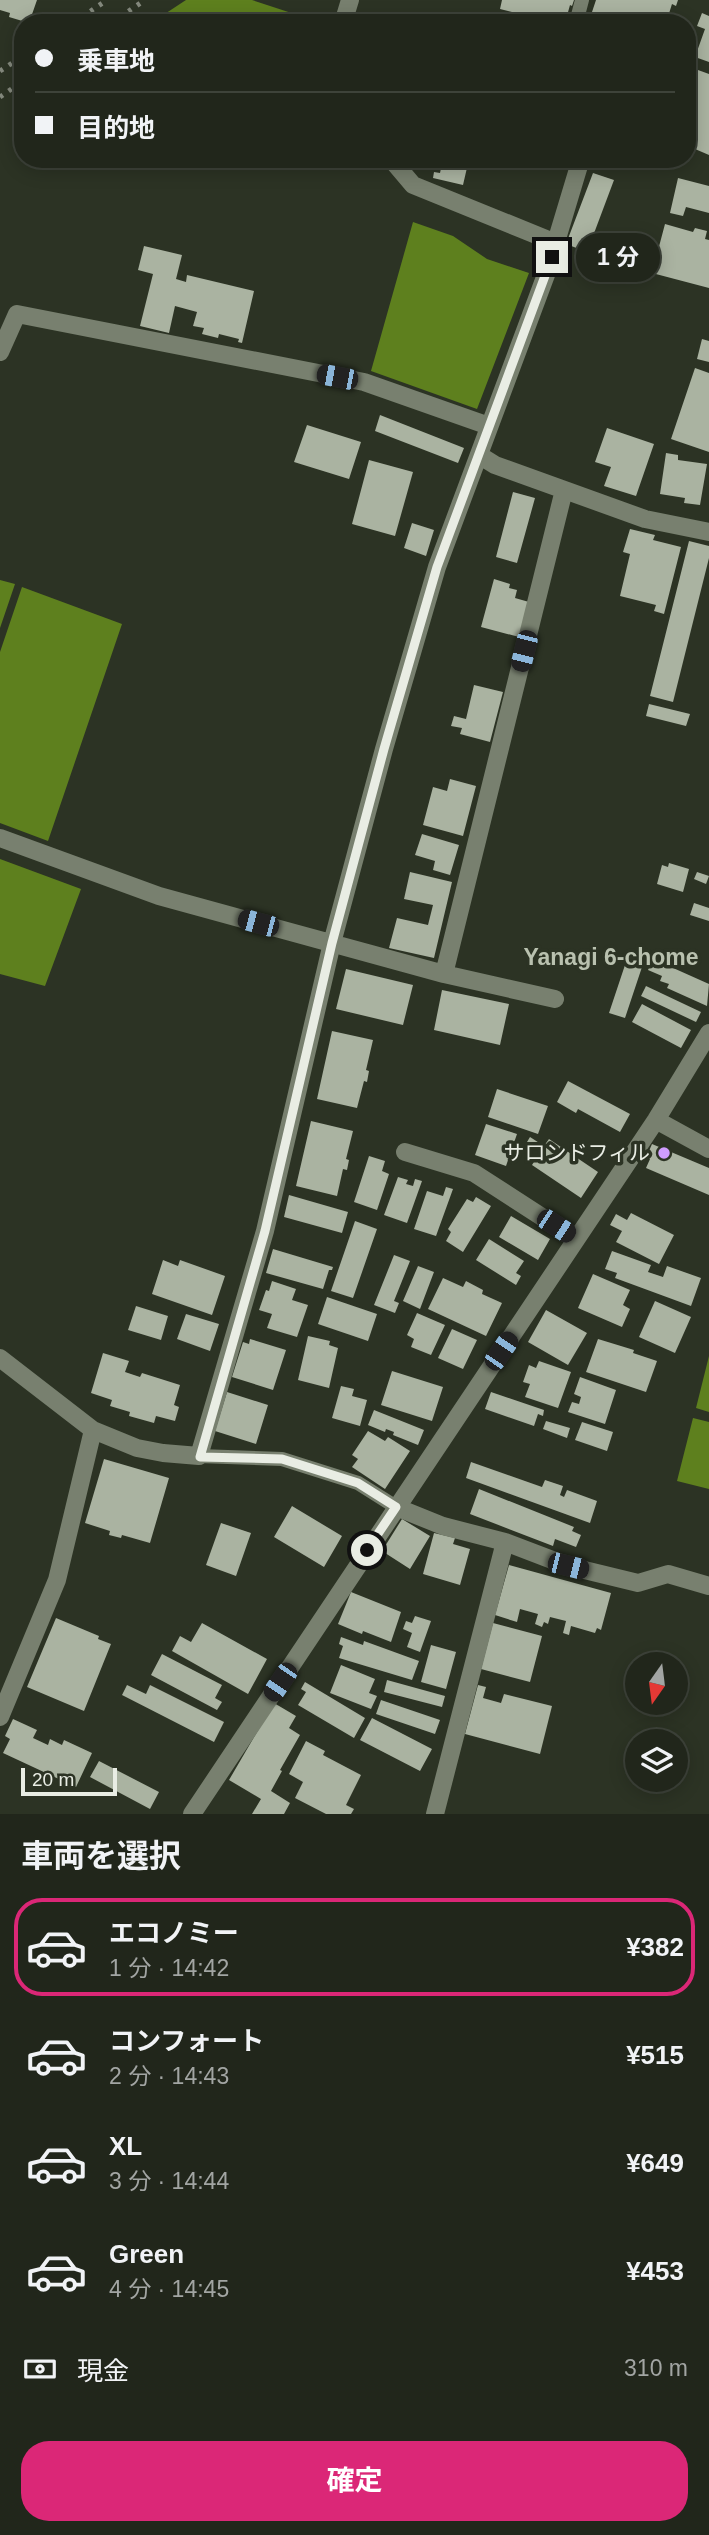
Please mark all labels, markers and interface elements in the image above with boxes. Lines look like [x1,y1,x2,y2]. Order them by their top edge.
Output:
text: 乗車地 [77,46,155,76]
text: 目的地 [77,113,155,143]
callout: 1 分 [576,232,660,282]
route end [536,241,568,273]
text: 1 分 [597,244,639,270]
car [315,363,360,391]
car [509,628,540,674]
car [235,907,282,939]
district label: Yanagi 6-chome [523,944,699,970]
place label: サロンドフィル [503,1141,650,1164]
marker: サロンドフィル [656,1145,672,1161]
car [533,1206,580,1246]
car [481,1328,522,1374]
route start [351,1534,383,1566]
car [546,1551,591,1581]
north arrow [625,1652,688,1715]
map controls [625,1652,688,1792]
car [260,1659,301,1705]
button: layers [625,1729,688,1792]
scale bar [21,1765,117,1797]
text: 20 m [32,1769,74,1790]
text: 車両を選択 [21,1838,181,1874]
icon: car [25,1916,88,1979]
text: エコノミー [109,1918,239,1948]
text: ¥382 [626,1932,684,1962]
text: 1 分 · 14:42 [109,1955,229,1981]
icon: car [25,2024,88,2087]
text: コンフォート [109,2026,264,2056]
text: ¥515 [626,2040,684,2070]
text: 2 分 · 14:43 [109,2063,229,2089]
text: XL [109,2131,142,2161]
icon: car [25,2132,88,2195]
text: ¥649 [626,2148,684,2178]
text: 3 分 · 14:44 [109,2168,229,2194]
text: Green [109,2239,184,2269]
icon: car [25,2240,88,2303]
text: ¥453 [626,2256,684,2286]
text: 4 分 · 14:45 [109,2276,229,2302]
icon: cash [21,2350,59,2388]
text: 310 m [624,2355,688,2381]
text: 現金 [77,2356,129,2386]
button: 確定 [21,2441,688,2521]

